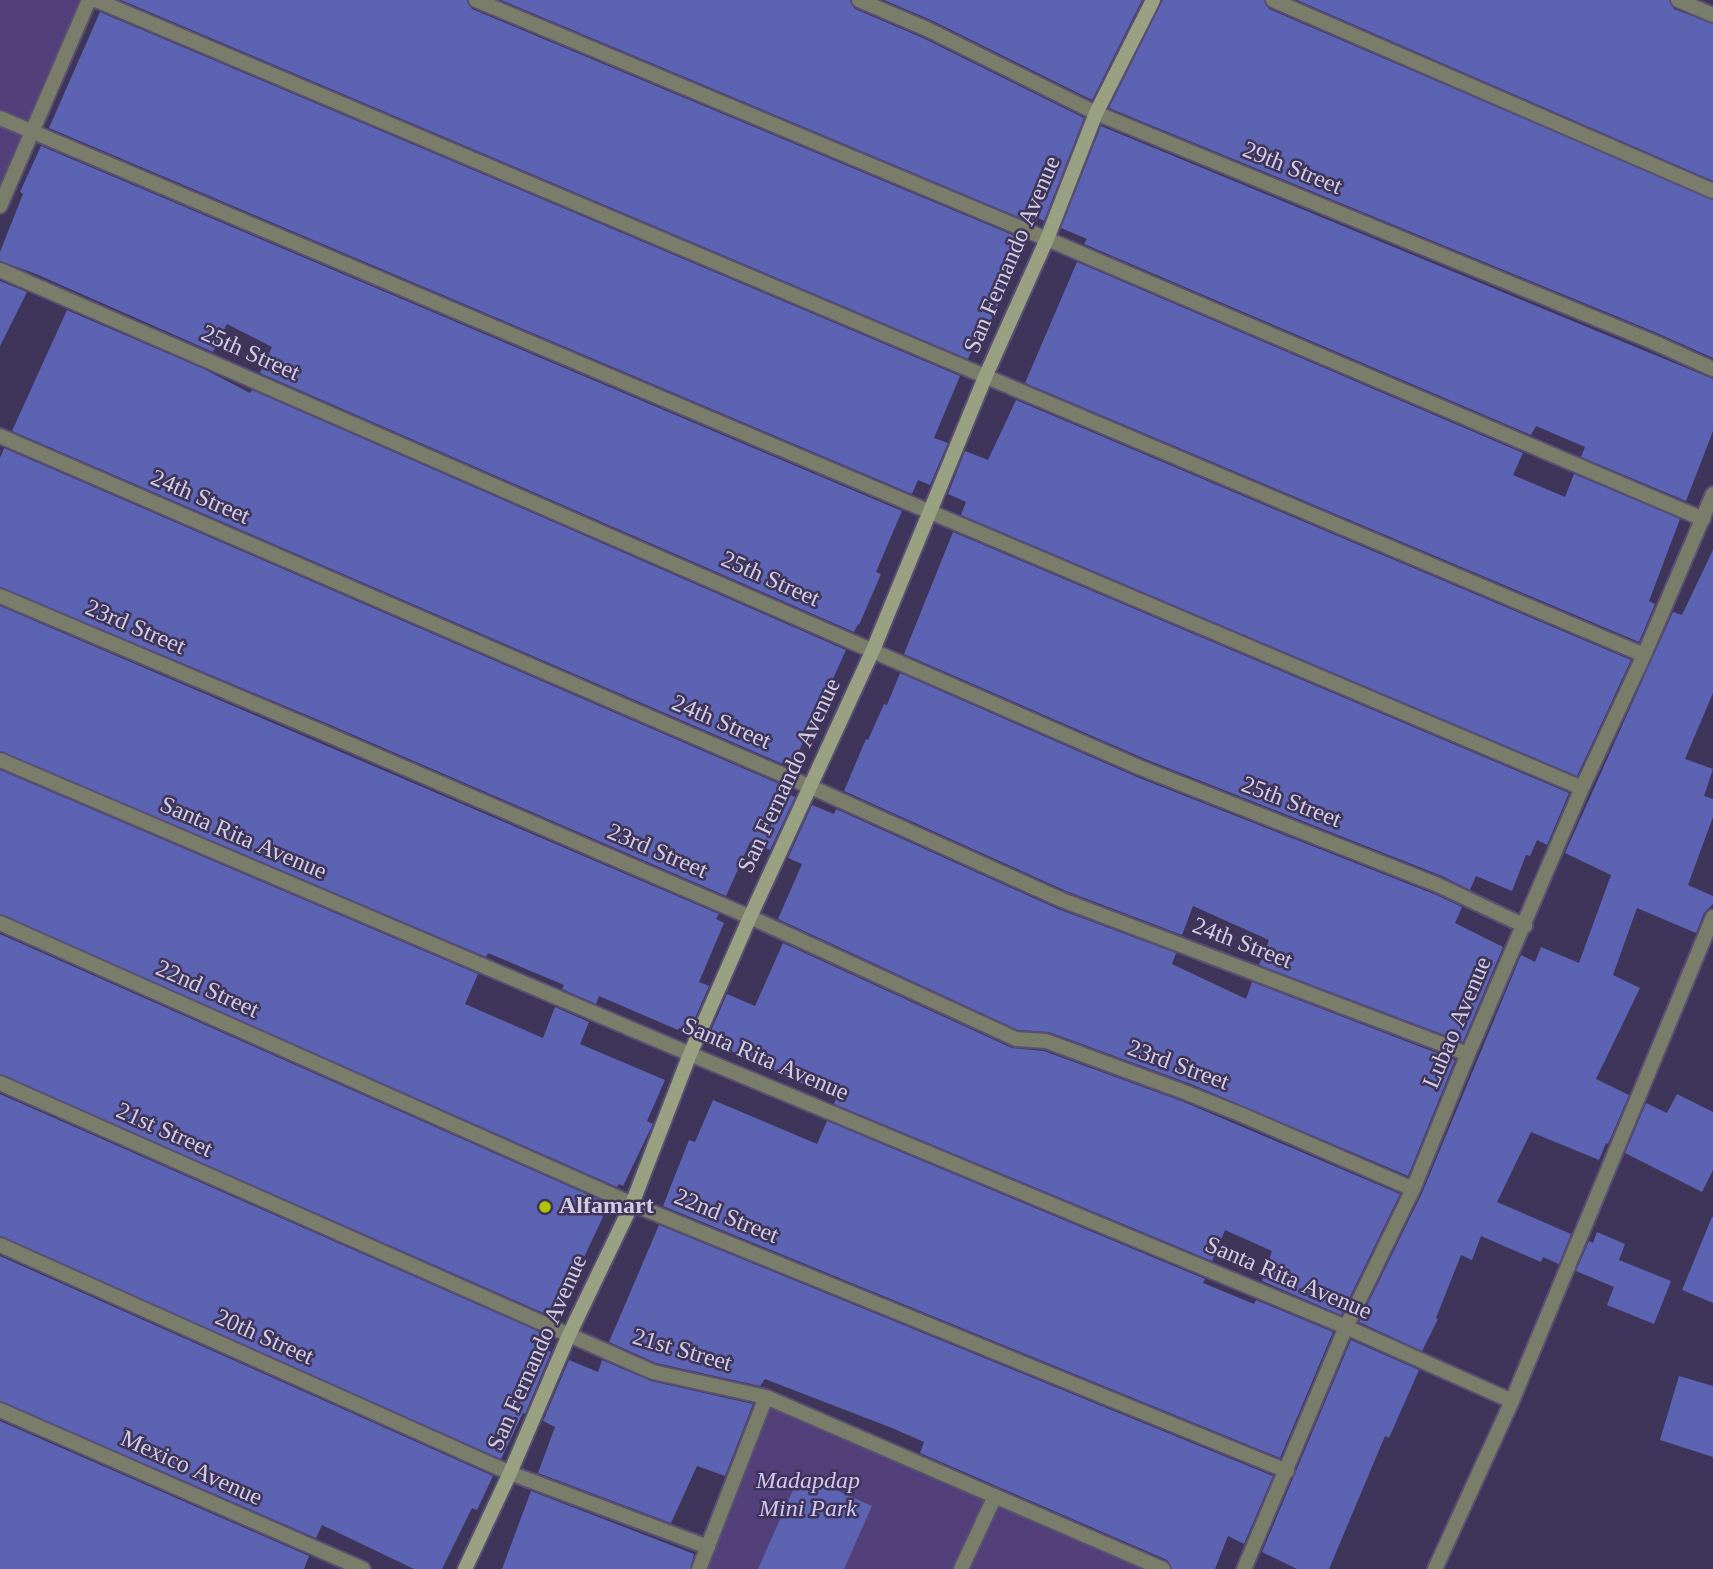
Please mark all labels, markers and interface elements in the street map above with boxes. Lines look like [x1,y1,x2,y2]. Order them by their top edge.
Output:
street label: 29th Street [1238,136,1346,202]
street label: San Fernando Avenue [958,152,1068,358]
street label: 25th Street [196,320,304,388]
street label: 24th Street [146,464,254,532]
street label: 25th Street [716,546,824,614]
street label: 23rd Street [81,594,189,662]
street label: San Fernando Avenue [732,674,848,878]
street label: 24th Street [667,689,775,757]
street label: 25th Street [1237,771,1345,835]
street label: Santa Rita Avenue [155,791,331,887]
street label: 23rd Street [603,818,711,886]
street label: 24th Street [1188,912,1296,976]
street label: Lubao Avenue [1417,953,1499,1093]
street label: 22nd Street [151,954,263,1026]
street label: Santa Rita Avenue [677,1012,853,1108]
street label: 23rd Street [1123,1034,1233,1098]
street label: 21st Street [112,1097,216,1165]
street label: 22nd Street [670,1183,782,1251]
place label: Alfamart [559,1193,654,1221]
marker: Alfamart [537,1199,553,1215]
street label: Santa Rita Avenue [1200,1231,1376,1327]
street label: San Fernando Avenue [482,1251,594,1455]
street label: 20th Street [210,1304,318,1372]
street label: 21st Street [629,1323,735,1379]
street label: Mexico Avenue [116,1425,266,1513]
park label: Madapdap Mini Park [756,1468,860,1524]

